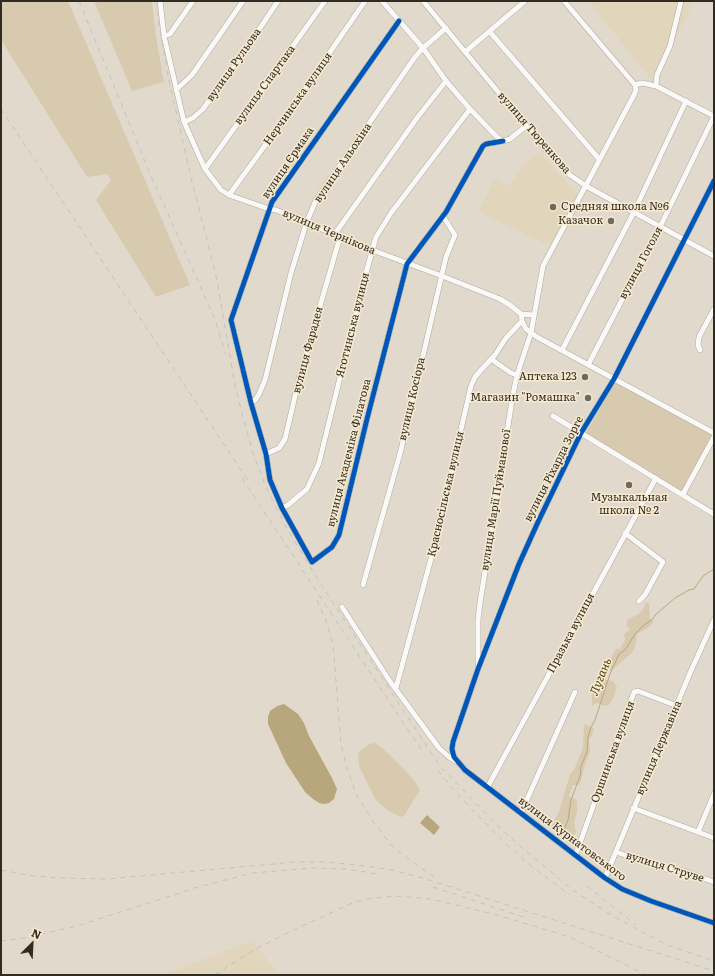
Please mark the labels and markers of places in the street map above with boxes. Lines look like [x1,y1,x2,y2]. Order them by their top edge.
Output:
place label: Средняя школа №6 [561,200,669,214]
marker: Средняя школа №6 [548,202,558,212]
place label: Казачок [558,214,603,228]
marker: Казачок [606,216,616,226]
place label: Аптека 123 [519,370,577,384]
marker: Аптека 123 [580,372,590,382]
place label: Магазин "Ромашка" [470,391,580,405]
marker: Магазин "Ромашка" [583,393,593,403]
marker: Музыкальная школа № 2 [624,480,634,490]
place label: Музыкальная школа № 2 [590,491,668,517]

